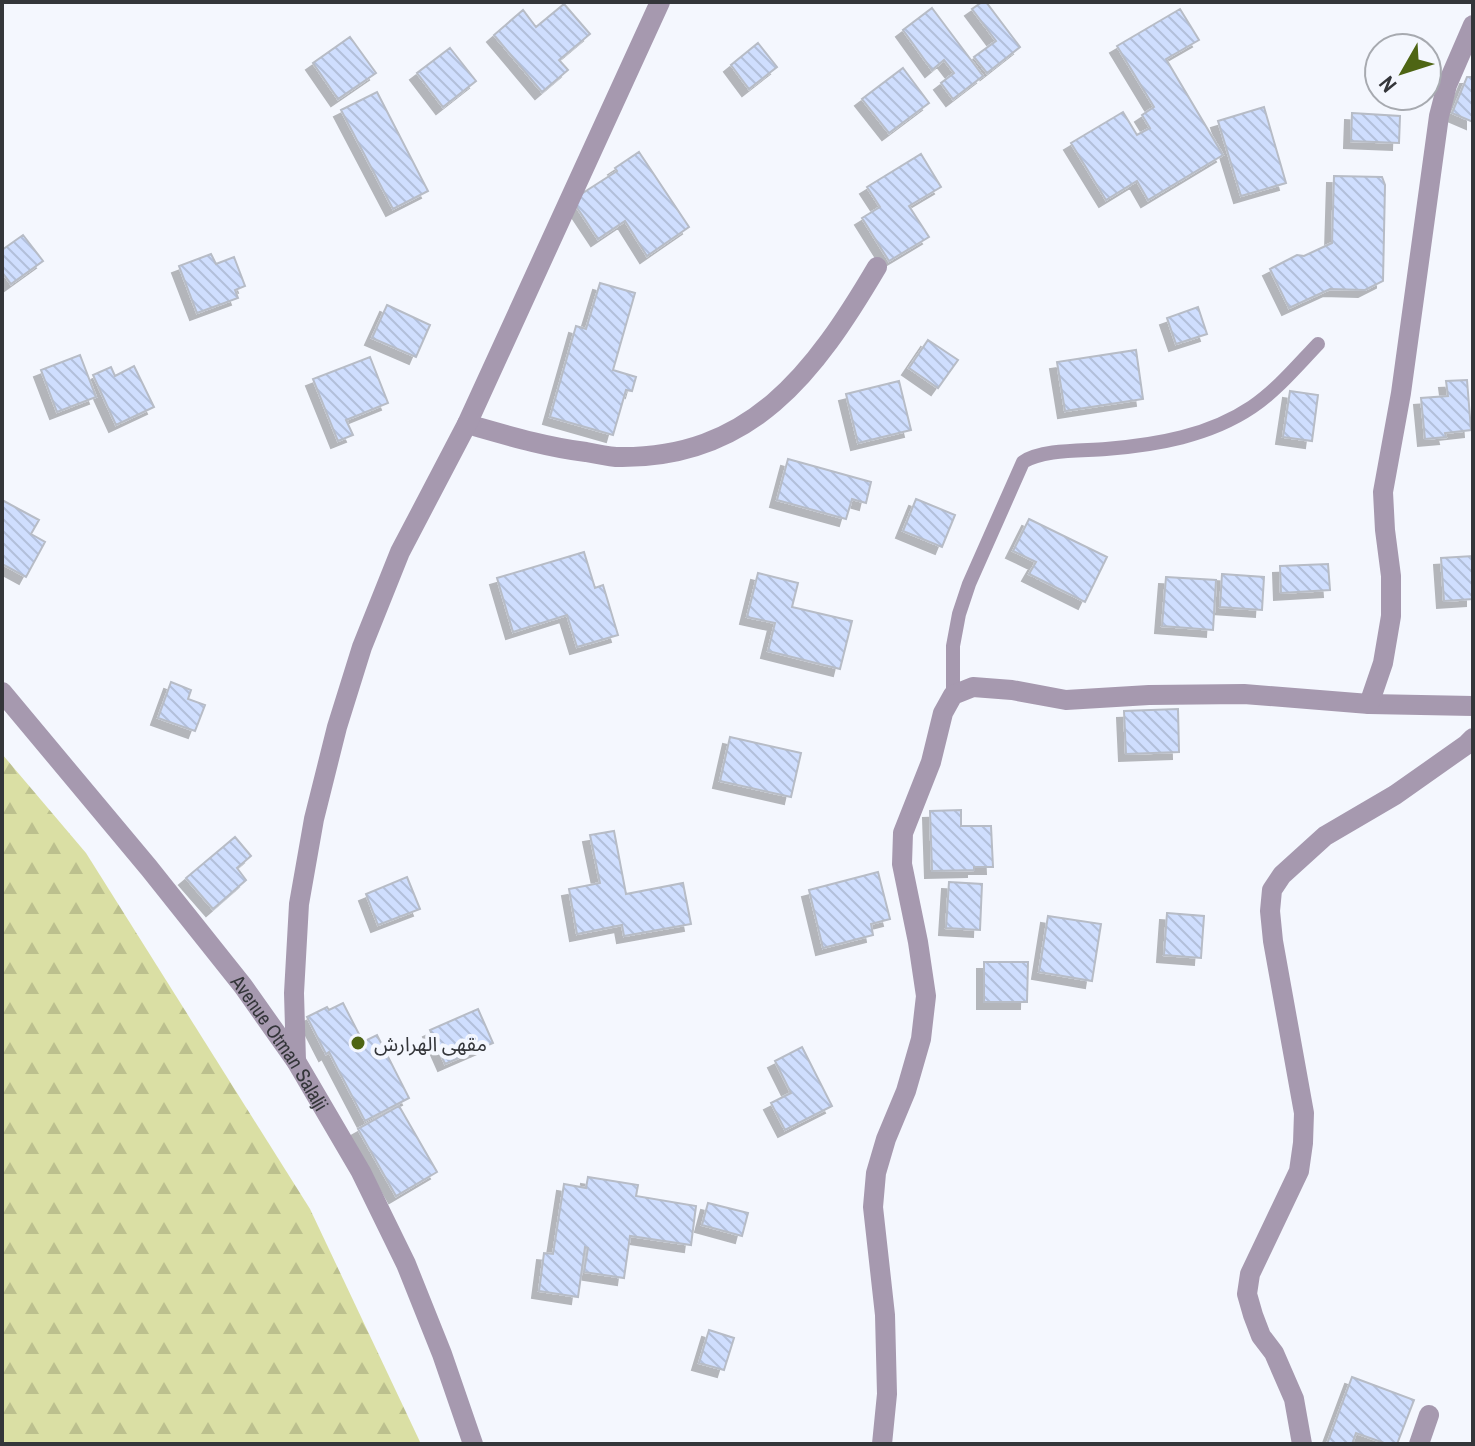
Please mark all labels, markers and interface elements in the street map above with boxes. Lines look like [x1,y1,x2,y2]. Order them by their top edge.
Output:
north arrow [1363,32,1443,112]
text: N [1372,70,1403,99]
street label: Avenue Otman Salalji [225,968,336,1115]
place label: مقهى الهرارش [374,1030,487,1057]
marker: مقهى الهرارش [349,1034,367,1052]

